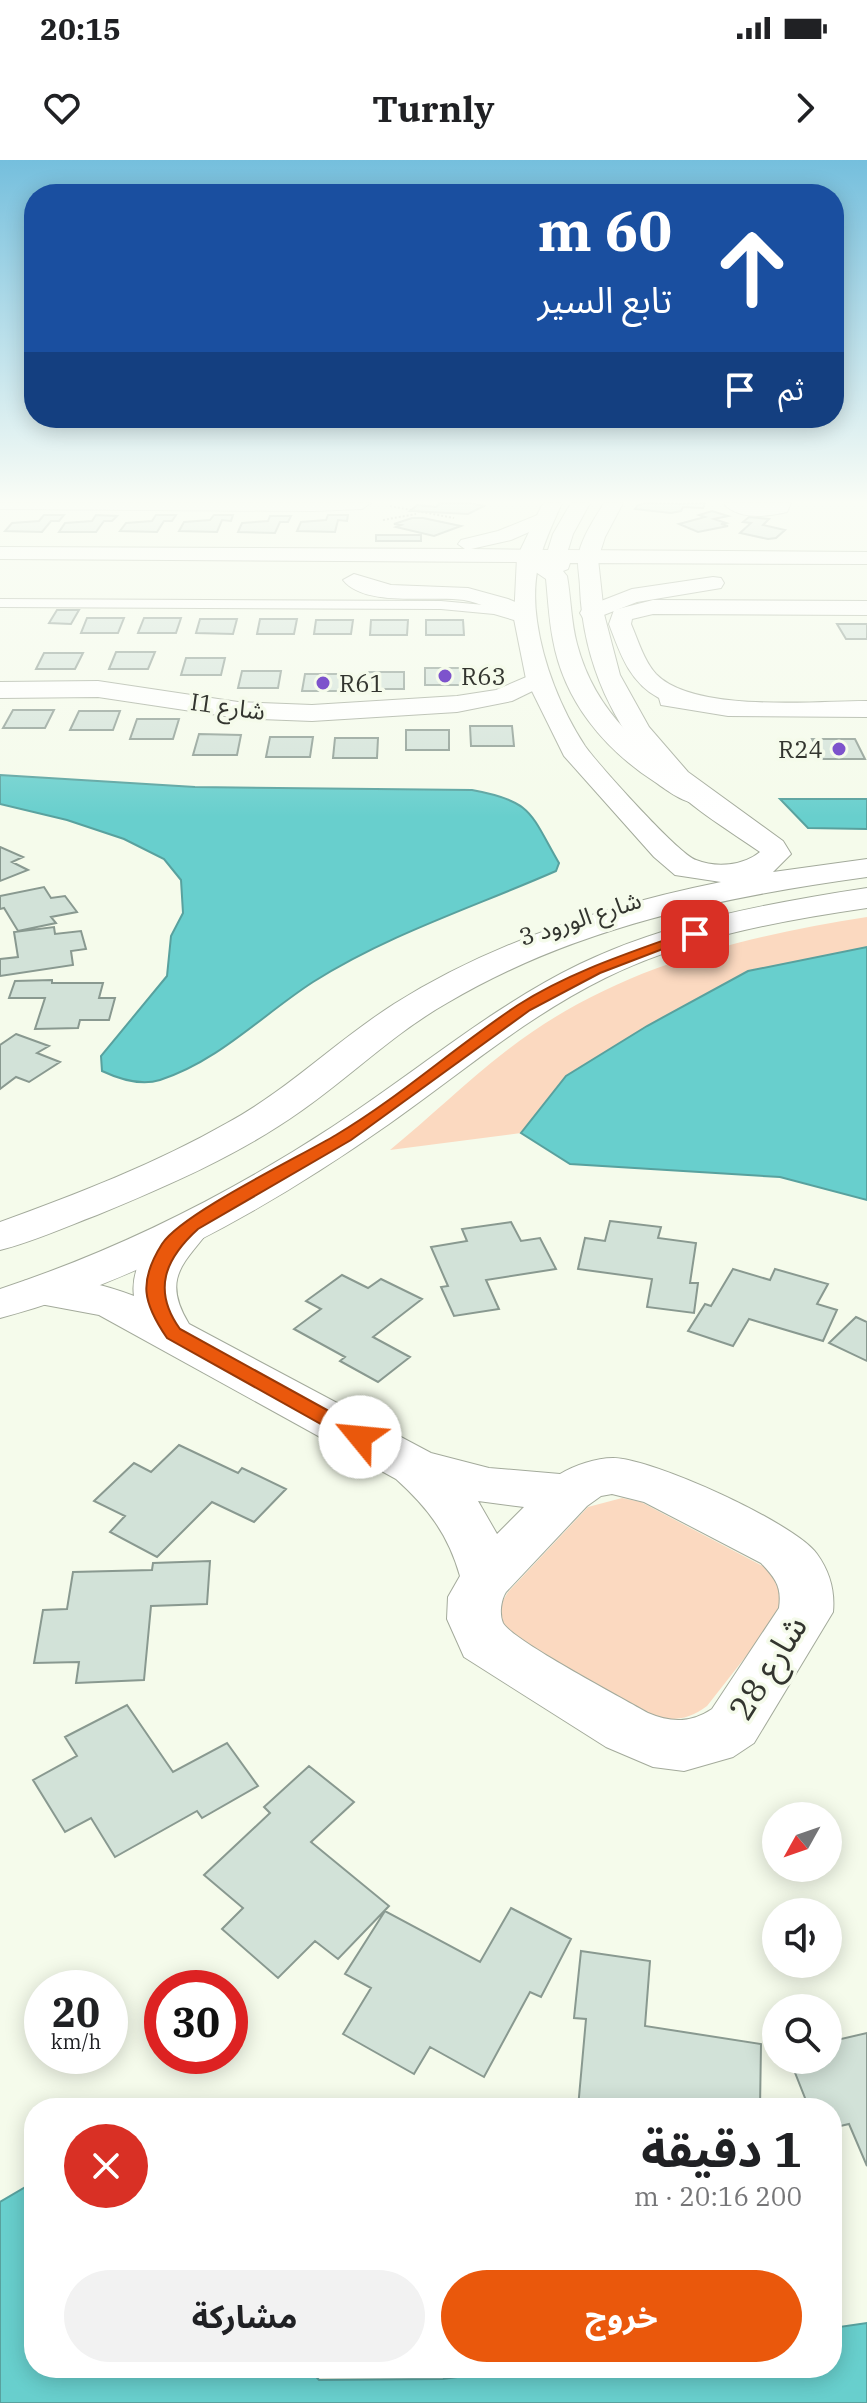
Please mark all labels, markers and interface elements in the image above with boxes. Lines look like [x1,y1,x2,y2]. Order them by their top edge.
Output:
text: 20:15 [40,9,121,48]
text: Turnly [372,85,495,132]
icon: heart [40,86,84,130]
icon: forward [783,86,827,130]
text: 60 m [537,194,672,266]
icon: ahead [700,216,804,320]
text: تابع السير [537,276,672,323]
icon: arrive [718,368,762,412]
text: ثم [778,369,804,408]
place label: R63 [461,660,506,692]
place label: R61 [339,667,384,699]
marker: R63 [436,667,454,685]
marker: R61 [314,674,332,692]
street label: I1 شارع [188,685,267,729]
place label: R24 [778,733,823,765]
marker: R24 [830,740,848,758]
street label: شارع الورود 3 [515,883,646,955]
pin [661,900,729,968]
icon: arrive [673,912,717,956]
position arrow [318,1395,402,1479]
street label: شارع 28 [718,1607,820,1730]
north arrow [762,1802,842,1882]
map controls [762,1802,842,2074]
button: sound [762,1898,842,1978]
speed limit sign: 30 [144,1970,248,2074]
text: 20 [52,1986,100,2038]
button: search [762,1994,842,2074]
text: km/h [51,2028,101,2055]
text: 1 دقيقة [641,2118,802,2180]
button: close [64,2124,148,2208]
text: 200 m · 20:16 [634,2179,802,2213]
button: مشاركة [64,2270,425,2362]
button: خروج [441,2270,802,2362]

